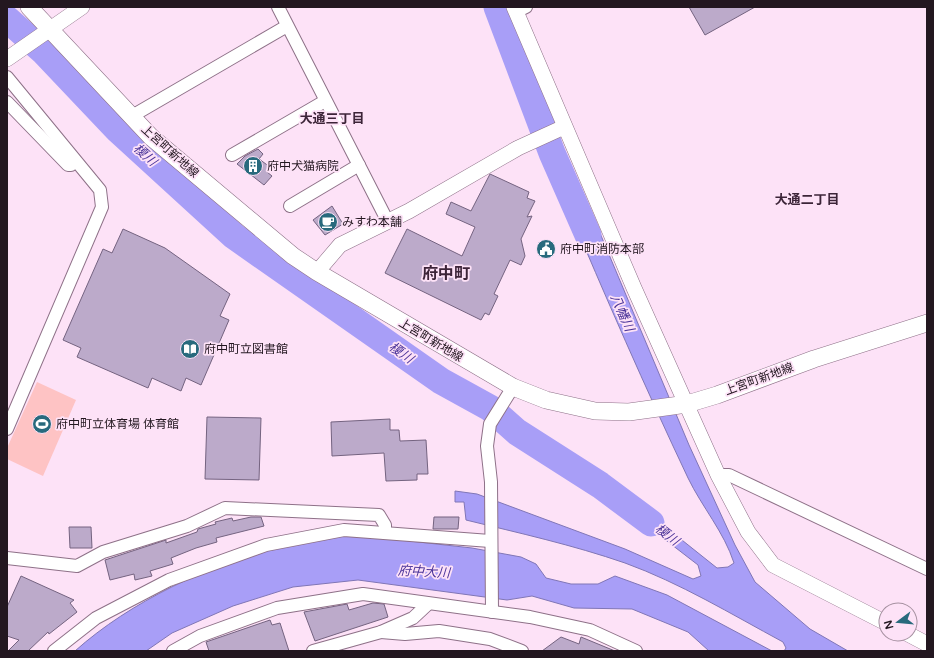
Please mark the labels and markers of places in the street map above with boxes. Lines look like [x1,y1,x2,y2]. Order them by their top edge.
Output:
building icon: 府中犬猫病院 [242,155,264,177]
place label: 府中犬猫病院 [267,159,339,173]
cafe icon: みすわ本舗 [317,211,339,233]
place label: みすわ本舗 [342,215,402,229]
public building icon: 府中町消防本部 [535,238,557,260]
place label: 府中町消防本部 [560,242,644,256]
library icon: 府中町立図書館 [179,338,201,360]
place label: 府中町立図書館 [204,342,288,356]
sports icon: 府中町立体育場 体育館 [31,413,53,435]
place label: 府中町立体育場 体育館 [56,417,179,431]

